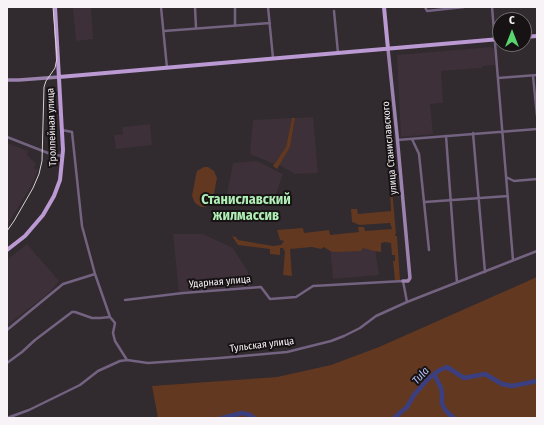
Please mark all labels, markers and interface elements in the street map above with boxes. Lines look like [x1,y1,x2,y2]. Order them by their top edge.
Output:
north arrow [492,12,532,52]
text: С [509,14,515,27]
street label: Троллейная улица [45,88,59,166]
street label: улица Станиславского [380,101,400,195]
district label: Станиславский жилмассив [201,192,291,224]
street label: Ударная улица [188,273,252,291]
street label: Тульская улица [229,335,295,355]
water label: Tula [410,365,432,387]

